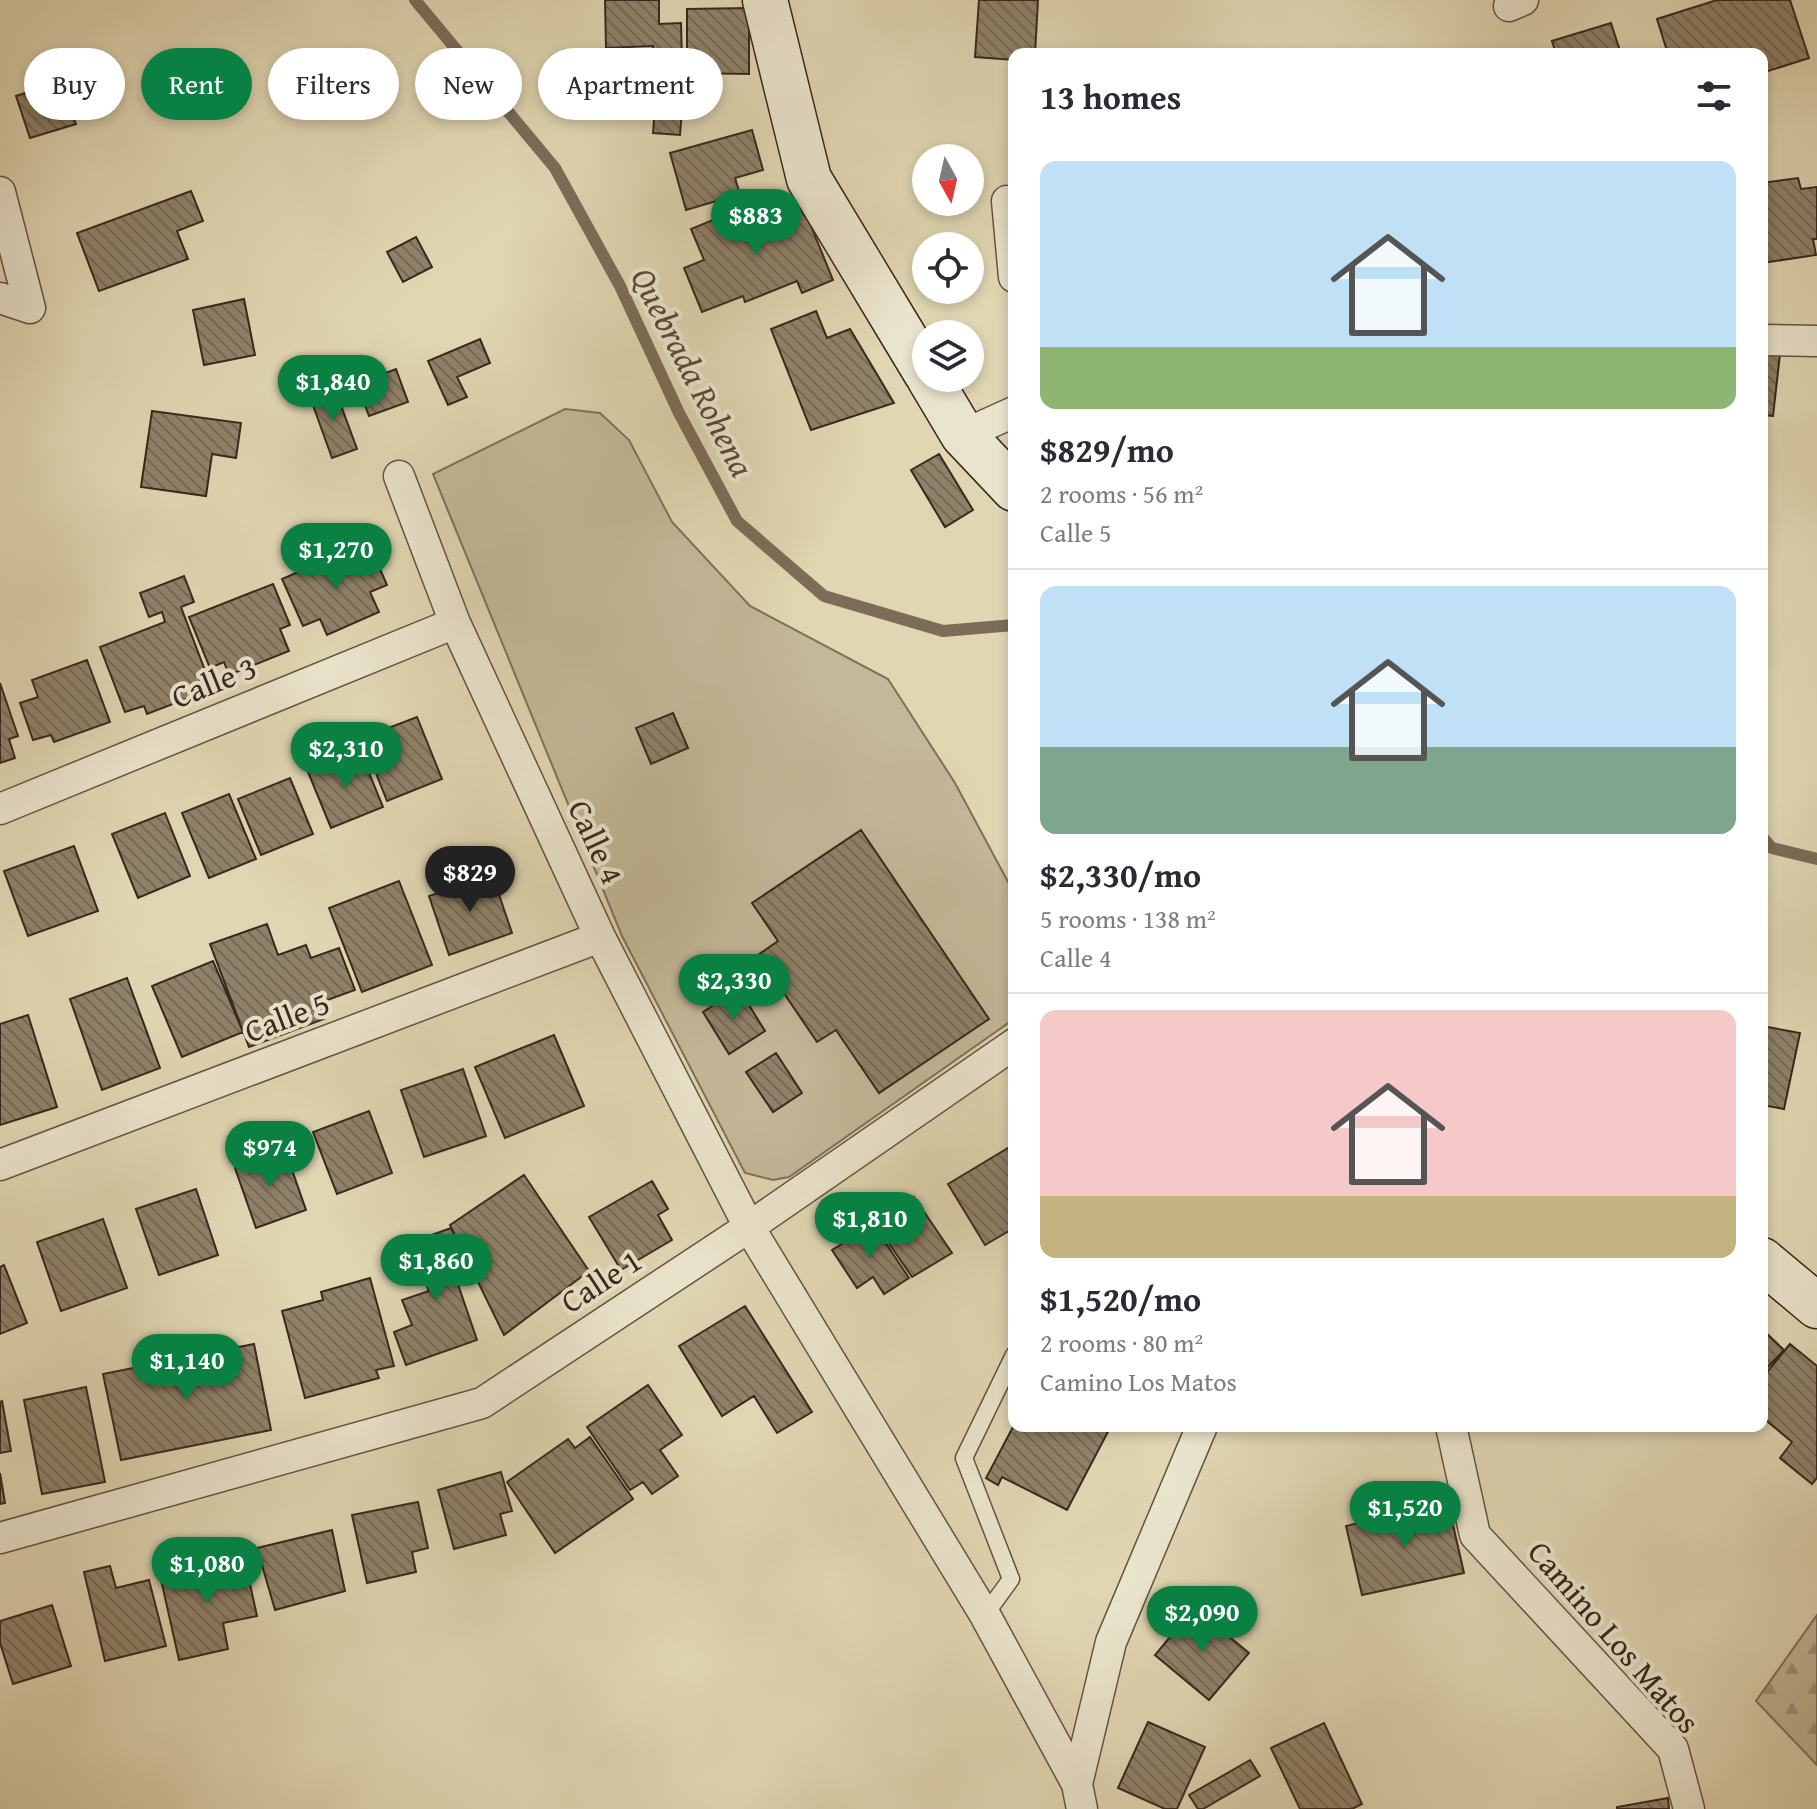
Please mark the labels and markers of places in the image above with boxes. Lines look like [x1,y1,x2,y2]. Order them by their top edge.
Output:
pin: $883 [709,189,803,257]
pin: $1,840 [268,355,398,423]
pin: $1,270 [271,523,401,591]
pin: $2,310 [281,722,411,790]
pin: $829 [423,846,517,914]
pin: $2,330 [669,954,799,1022]
pin: $974 [223,1121,317,1189]
pin: $1,810 [805,1192,935,1260]
pin: $1,860 [371,1234,501,1302]
pin: $1,140 [122,1334,252,1402]
pin: $1,520 [1340,1481,1470,1549]
pin: $1,080 [142,1537,272,1605]
pin: $2,090 [1137,1586,1267,1654]

